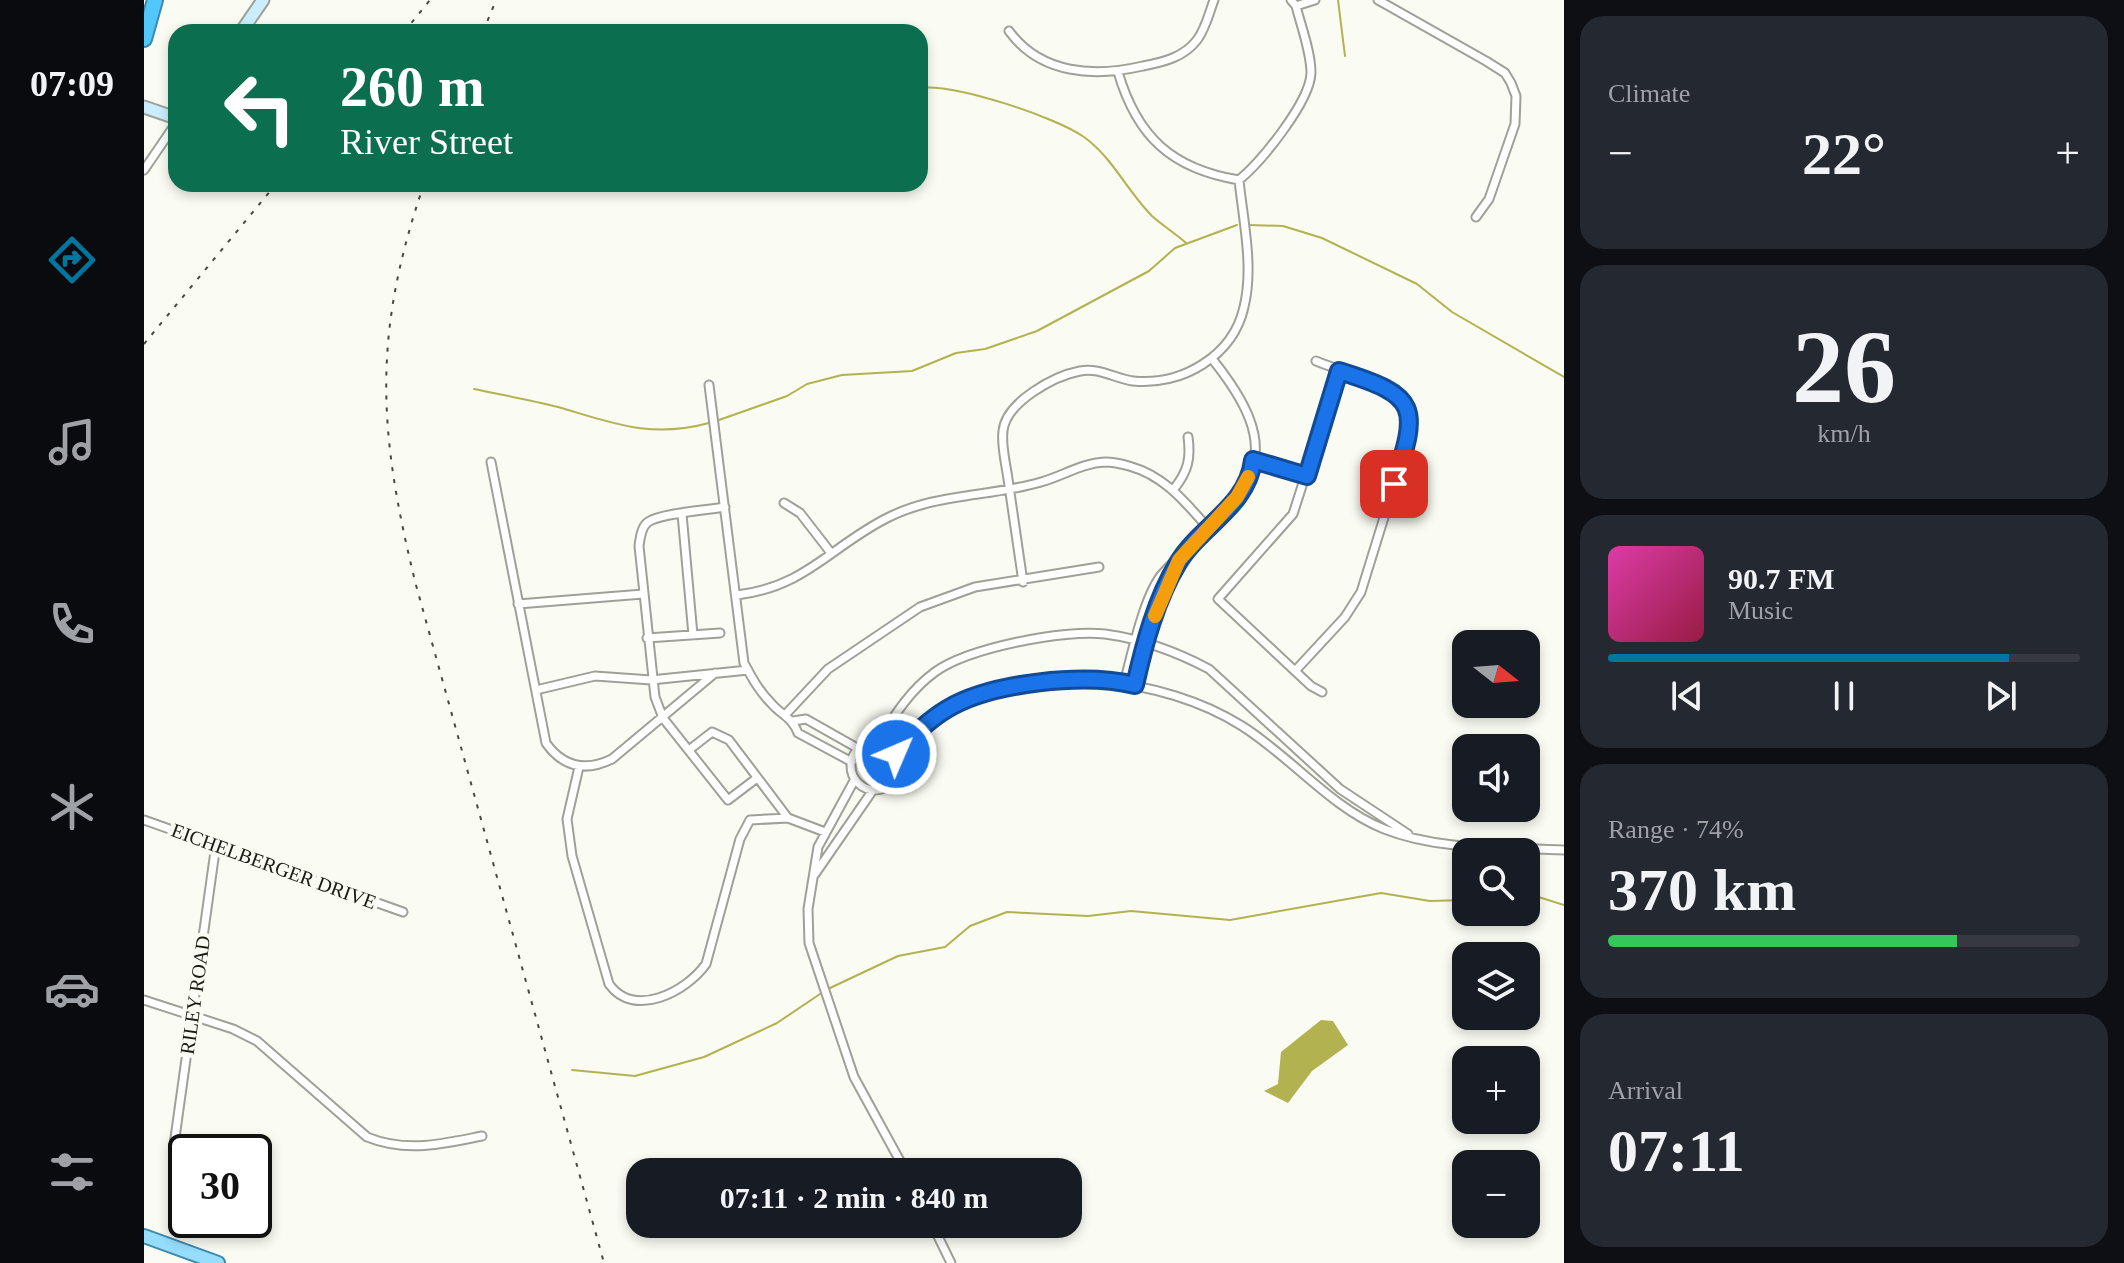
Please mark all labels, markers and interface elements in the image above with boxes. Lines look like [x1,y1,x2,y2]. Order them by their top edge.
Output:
icon: left [208,56,312,160]
text: 260 m [340,56,485,118]
text: 07:09 [30,64,114,104]
text: Climate [1608,79,1690,108]
text: 22° [1802,121,1886,187]
text: River Street [340,122,513,162]
text: − [1608,129,1633,178]
text: + [2055,129,2080,178]
icon: directions [44,232,100,288]
text: 26 [1792,309,1896,424]
icon: music [44,414,100,470]
text: km/h [1817,419,1871,448]
pin [1360,450,1428,518]
icon: arrive [1372,462,1416,506]
text: 90.7 FM [1728,562,1835,595]
icon: phone [44,596,100,652]
text: Music [1728,596,1793,625]
north arrow [1452,630,1540,718]
map controls [1452,630,1540,1238]
icon: previous [1665,674,1709,718]
icon: pause [1822,674,1866,718]
icon: next [1979,674,2023,718]
position arrow [854,712,938,796]
button: sound [1452,734,1540,822]
icon: climate [44,779,100,835]
text: Range · 74% [1608,815,1744,844]
street label: EICHELBERGER DRIVE [169,819,379,913]
button: search [1452,838,1540,926]
text: 370 km [1608,857,1796,923]
street label: RILEY ROAD [176,934,214,1056]
button: layers [1452,942,1540,1030]
icon: car [44,961,100,1017]
button: + [1452,1046,1540,1134]
text: Arrival [1608,1076,1683,1105]
text: 07:11 [1608,1118,1745,1184]
speed limit sign: 30 [168,1134,272,1238]
icon: filters [44,1144,100,1200]
button: − [1452,1150,1540,1238]
text: 07:11 · 2 min · 840 m [720,1181,988,1214]

